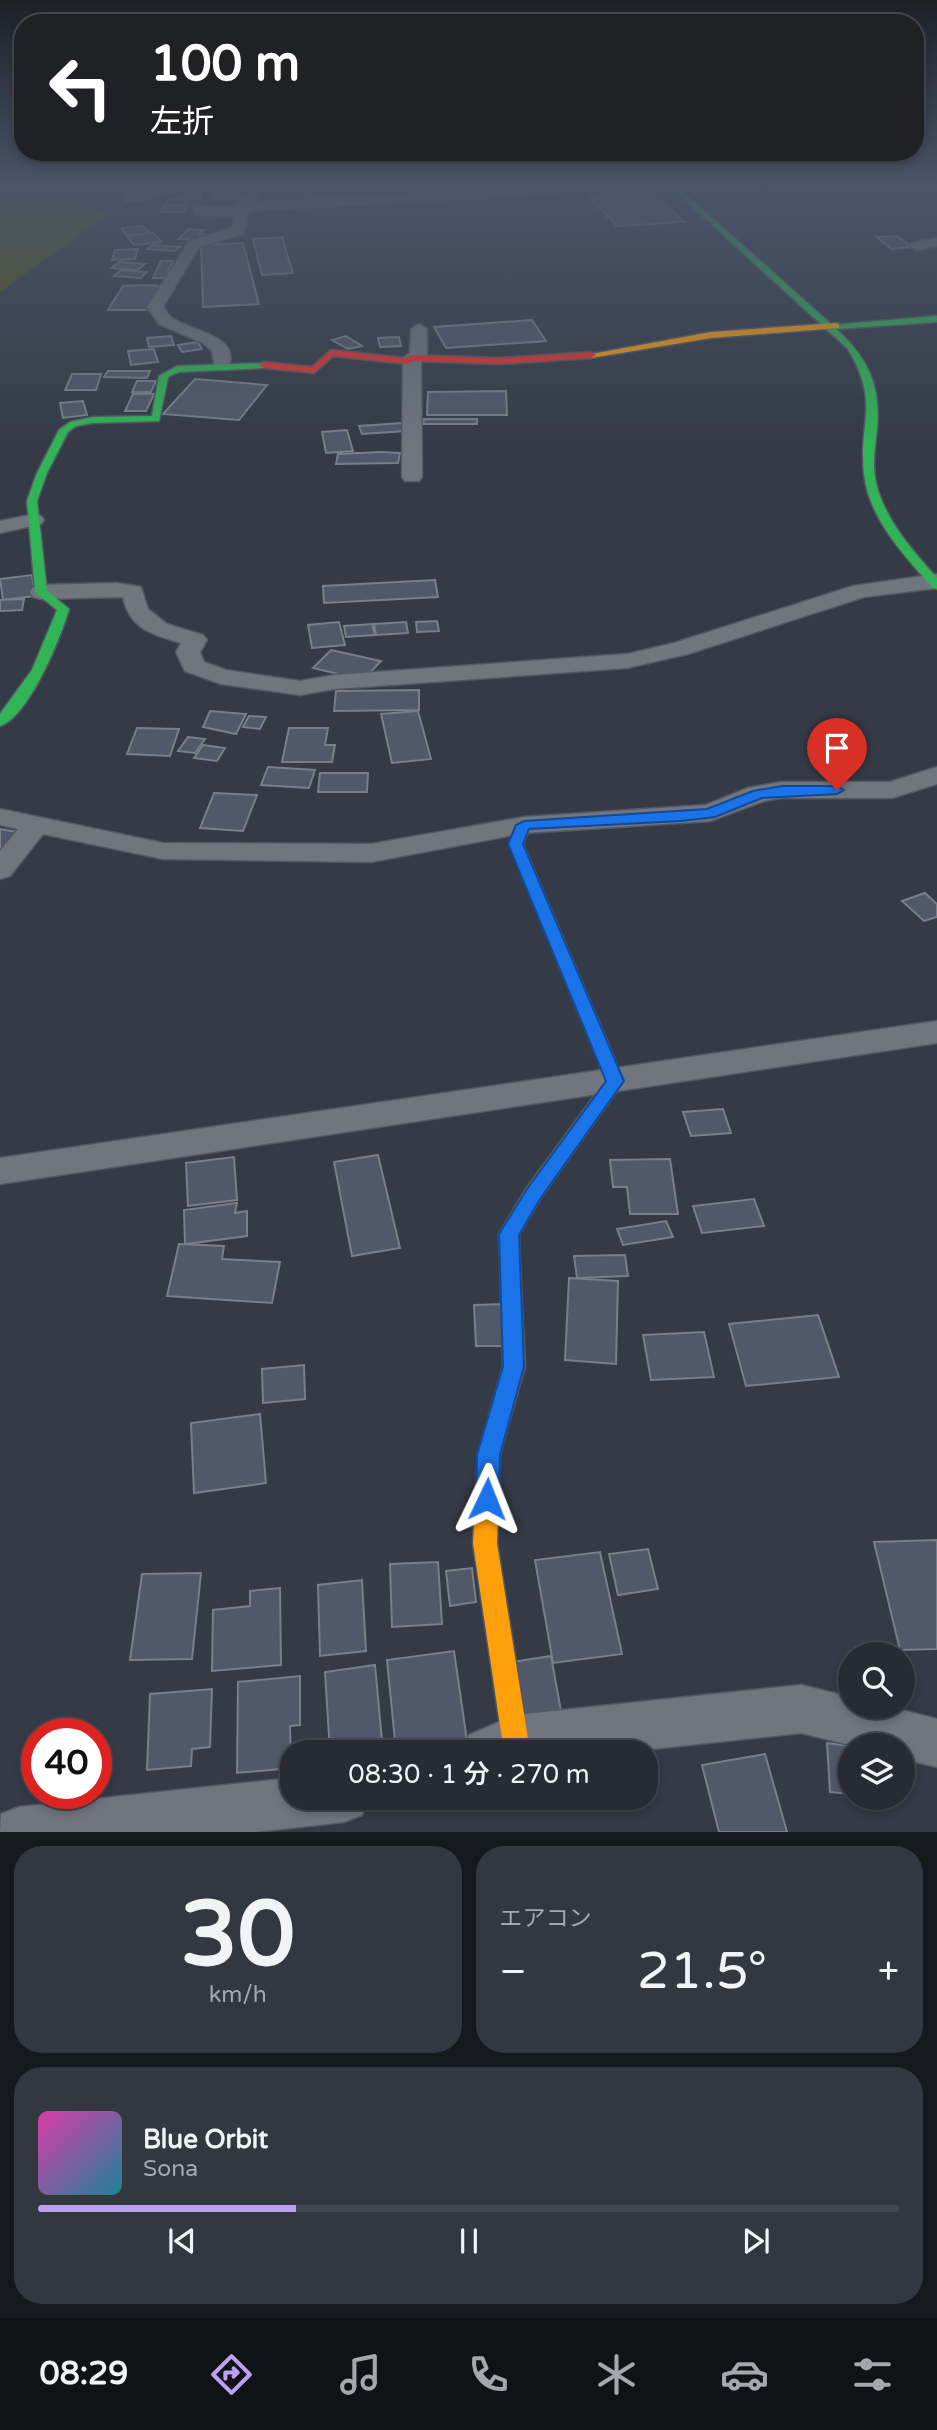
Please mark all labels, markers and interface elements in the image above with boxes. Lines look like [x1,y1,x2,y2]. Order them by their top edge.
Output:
text: 100 m [150,35,300,94]
icon: left [35,42,126,133]
text: 左折 [150,103,214,141]
pin [807,718,867,790]
icon: arrive [818,729,856,767]
position arrow [450,1462,524,1536]
map controls [838,1642,915,1810]
button: search [838,1642,915,1719]
speed limit sign: 40 [21,1718,112,1809]
button: layers [838,1733,915,1810]
text: 08:30 · 1 分 · 270 m [348,1759,590,1790]
text: 30 [181,1880,295,1990]
text: エアコン [500,1905,592,1933]
text: 21.5° [637,1940,767,2003]
text: − [500,1949,527,1995]
text: + [878,1949,899,1995]
text: km/h [209,1981,267,2009]
text: Blue Orbit [143,2124,268,2155]
text: Sona [143,2155,198,2183]
icon: previous [163,2222,201,2260]
icon: pause [450,2222,488,2260]
icon: next [737,2222,775,2260]
icon: directions [207,2350,256,2399]
icon: music [336,2350,385,2399]
icon: phone [464,2350,513,2399]
icon: climate [592,2350,641,2399]
icon: car [720,2350,769,2399]
icon: filters [848,2350,897,2399]
text: 08:29 [40,2355,128,2393]

